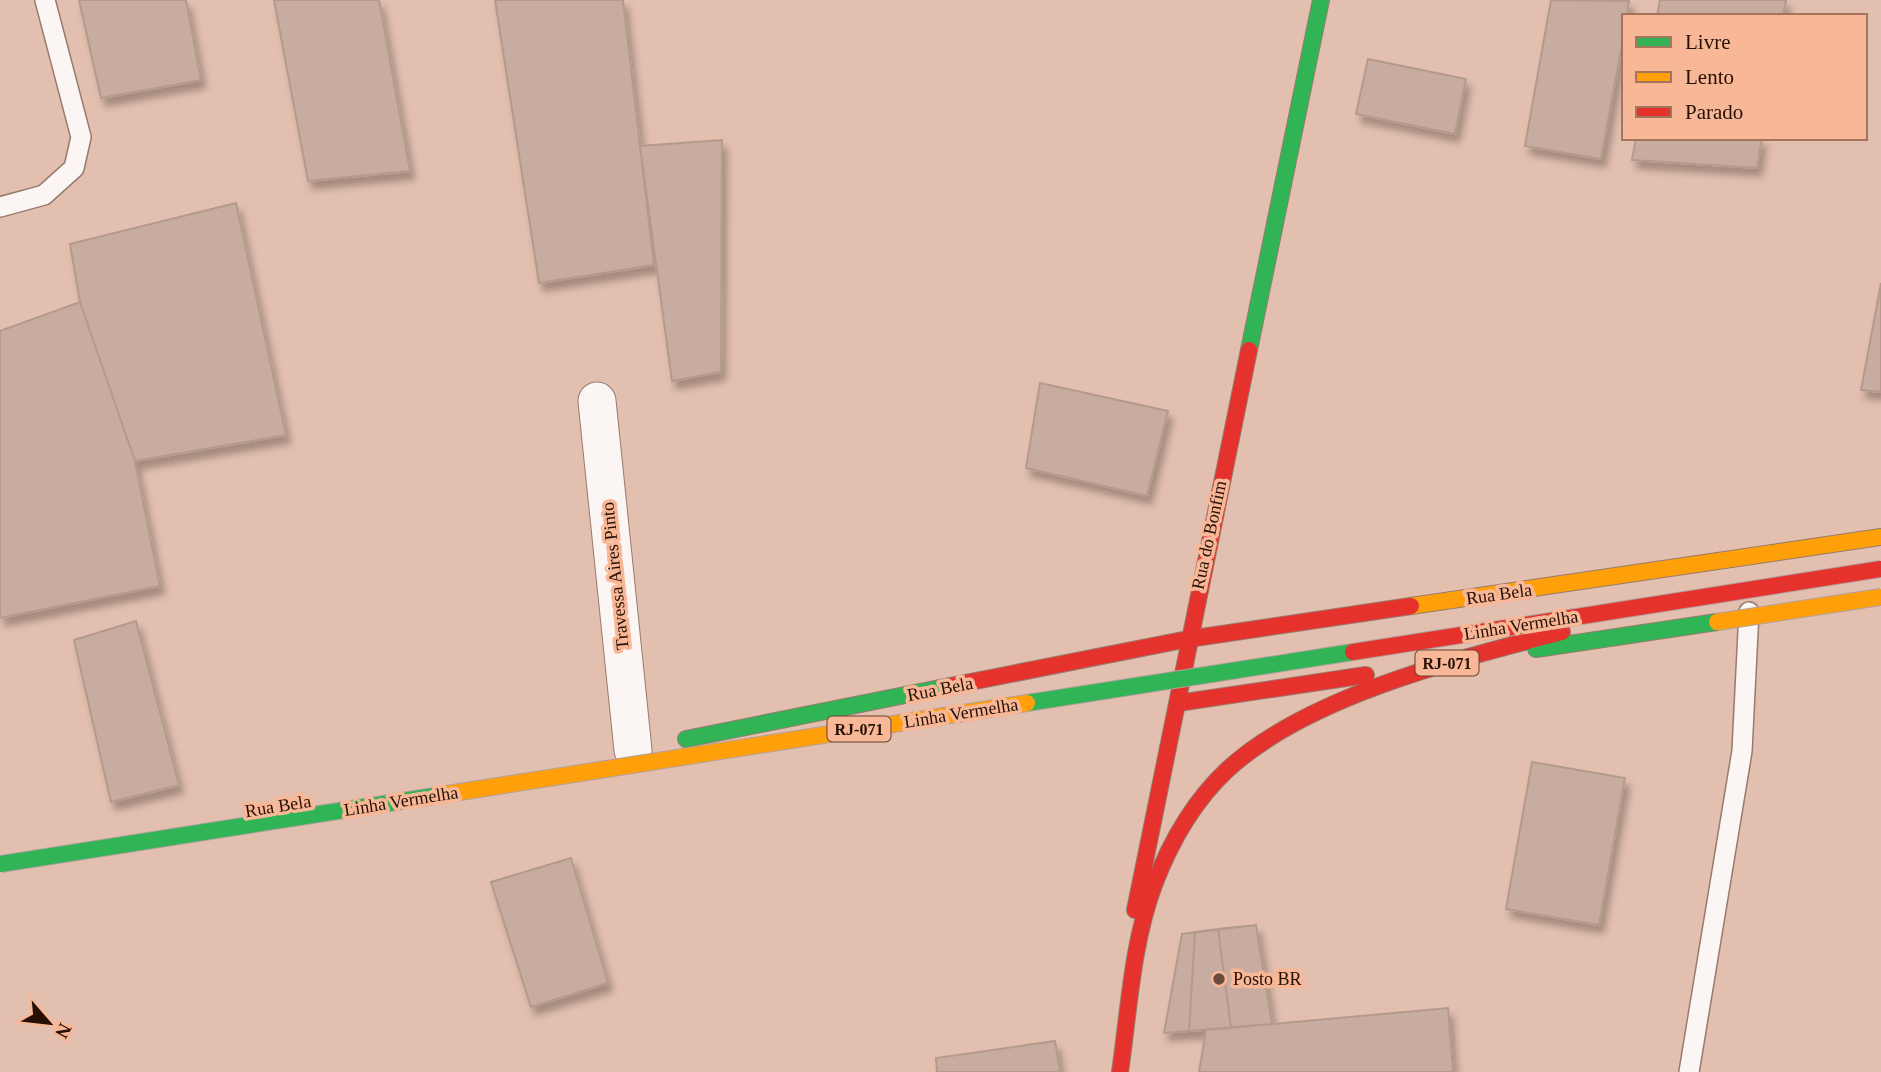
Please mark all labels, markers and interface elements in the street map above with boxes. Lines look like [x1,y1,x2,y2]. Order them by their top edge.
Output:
legend [1622,14,1867,140]
text: Livre [1685,30,1730,54]
text: Lento [1685,65,1734,89]
text: Parado [1685,100,1743,124]
street label: Rua do Bonfim [1188,479,1230,591]
street label: Travessa Aires Pinto [597,501,633,651]
street label: Rua Bela [1465,579,1533,609]
street label: Linha Vermelha [1463,606,1579,644]
road number: RJ-071 [1416,650,1478,676]
street label: Rua Bela [905,673,975,705]
street label: Linha Vermelha [903,694,1019,732]
road number: RJ-071 [828,716,890,742]
street label: Linha Vermelha [343,782,459,820]
street label: Rua Bela [244,791,312,821]
place label: Posto BR [1233,969,1302,989]
marker: Posto BR [1211,971,1227,987]
north arrow [14,988,84,1058]
text: N [51,1020,76,1042]

